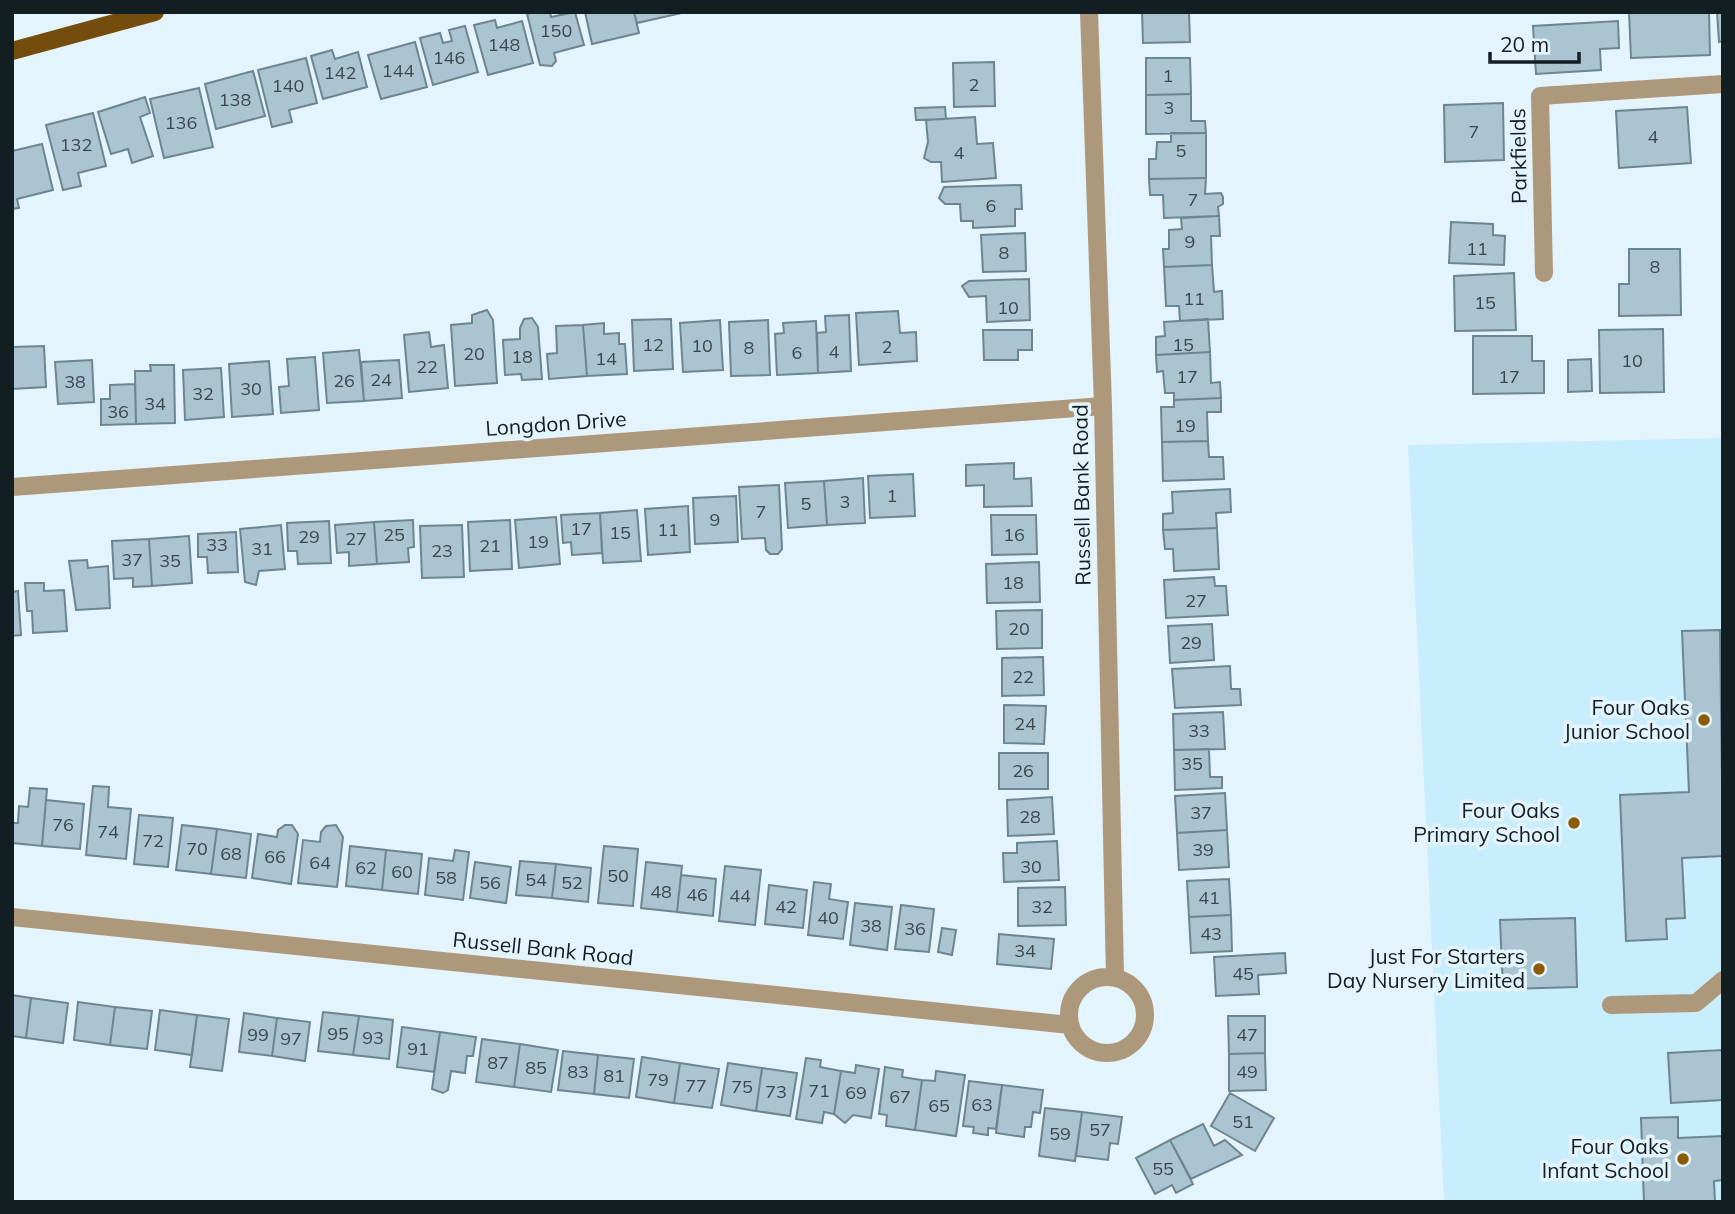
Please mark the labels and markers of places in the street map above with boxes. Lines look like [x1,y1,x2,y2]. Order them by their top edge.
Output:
place label: Four Oaks Junior School [1564,694,1690,744]
marker: Four Oaks Junior School [1696,712,1712,728]
place label: Four Oaks Primary School [1413,797,1560,847]
marker: Four Oaks Primary School [1566,815,1582,831]
place label: Just For Starters Day Nursery Limited [1327,943,1525,993]
marker: Just For Starters Day Nursery Limited [1531,961,1547,977]
place label: Four Oaks Infant School [1542,1133,1669,1183]
marker: Four Oaks Infant School [1675,1151,1691,1167]

